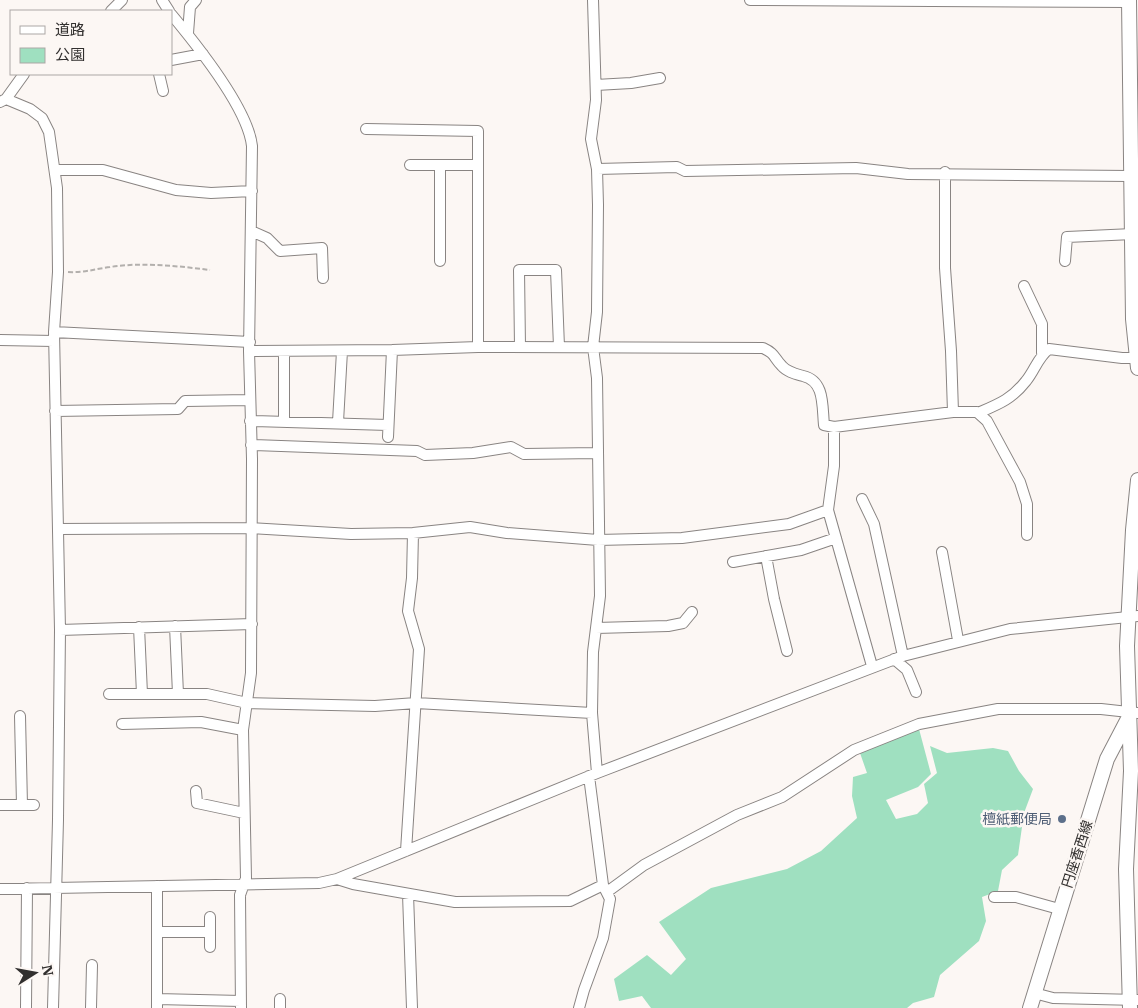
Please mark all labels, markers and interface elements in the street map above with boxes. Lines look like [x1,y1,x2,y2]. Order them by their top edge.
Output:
legend [10,10,172,75]
text: 道路 [55,20,85,39]
text: 公園 [55,45,85,64]
place label: 檀紙郵便局 [982,810,1052,828]
marker: 檀紙郵便局 [1056,813,1068,825]
street label: 円座香西線 [1058,818,1096,890]
north arrow [10,948,60,998]
text: N [38,963,58,978]

